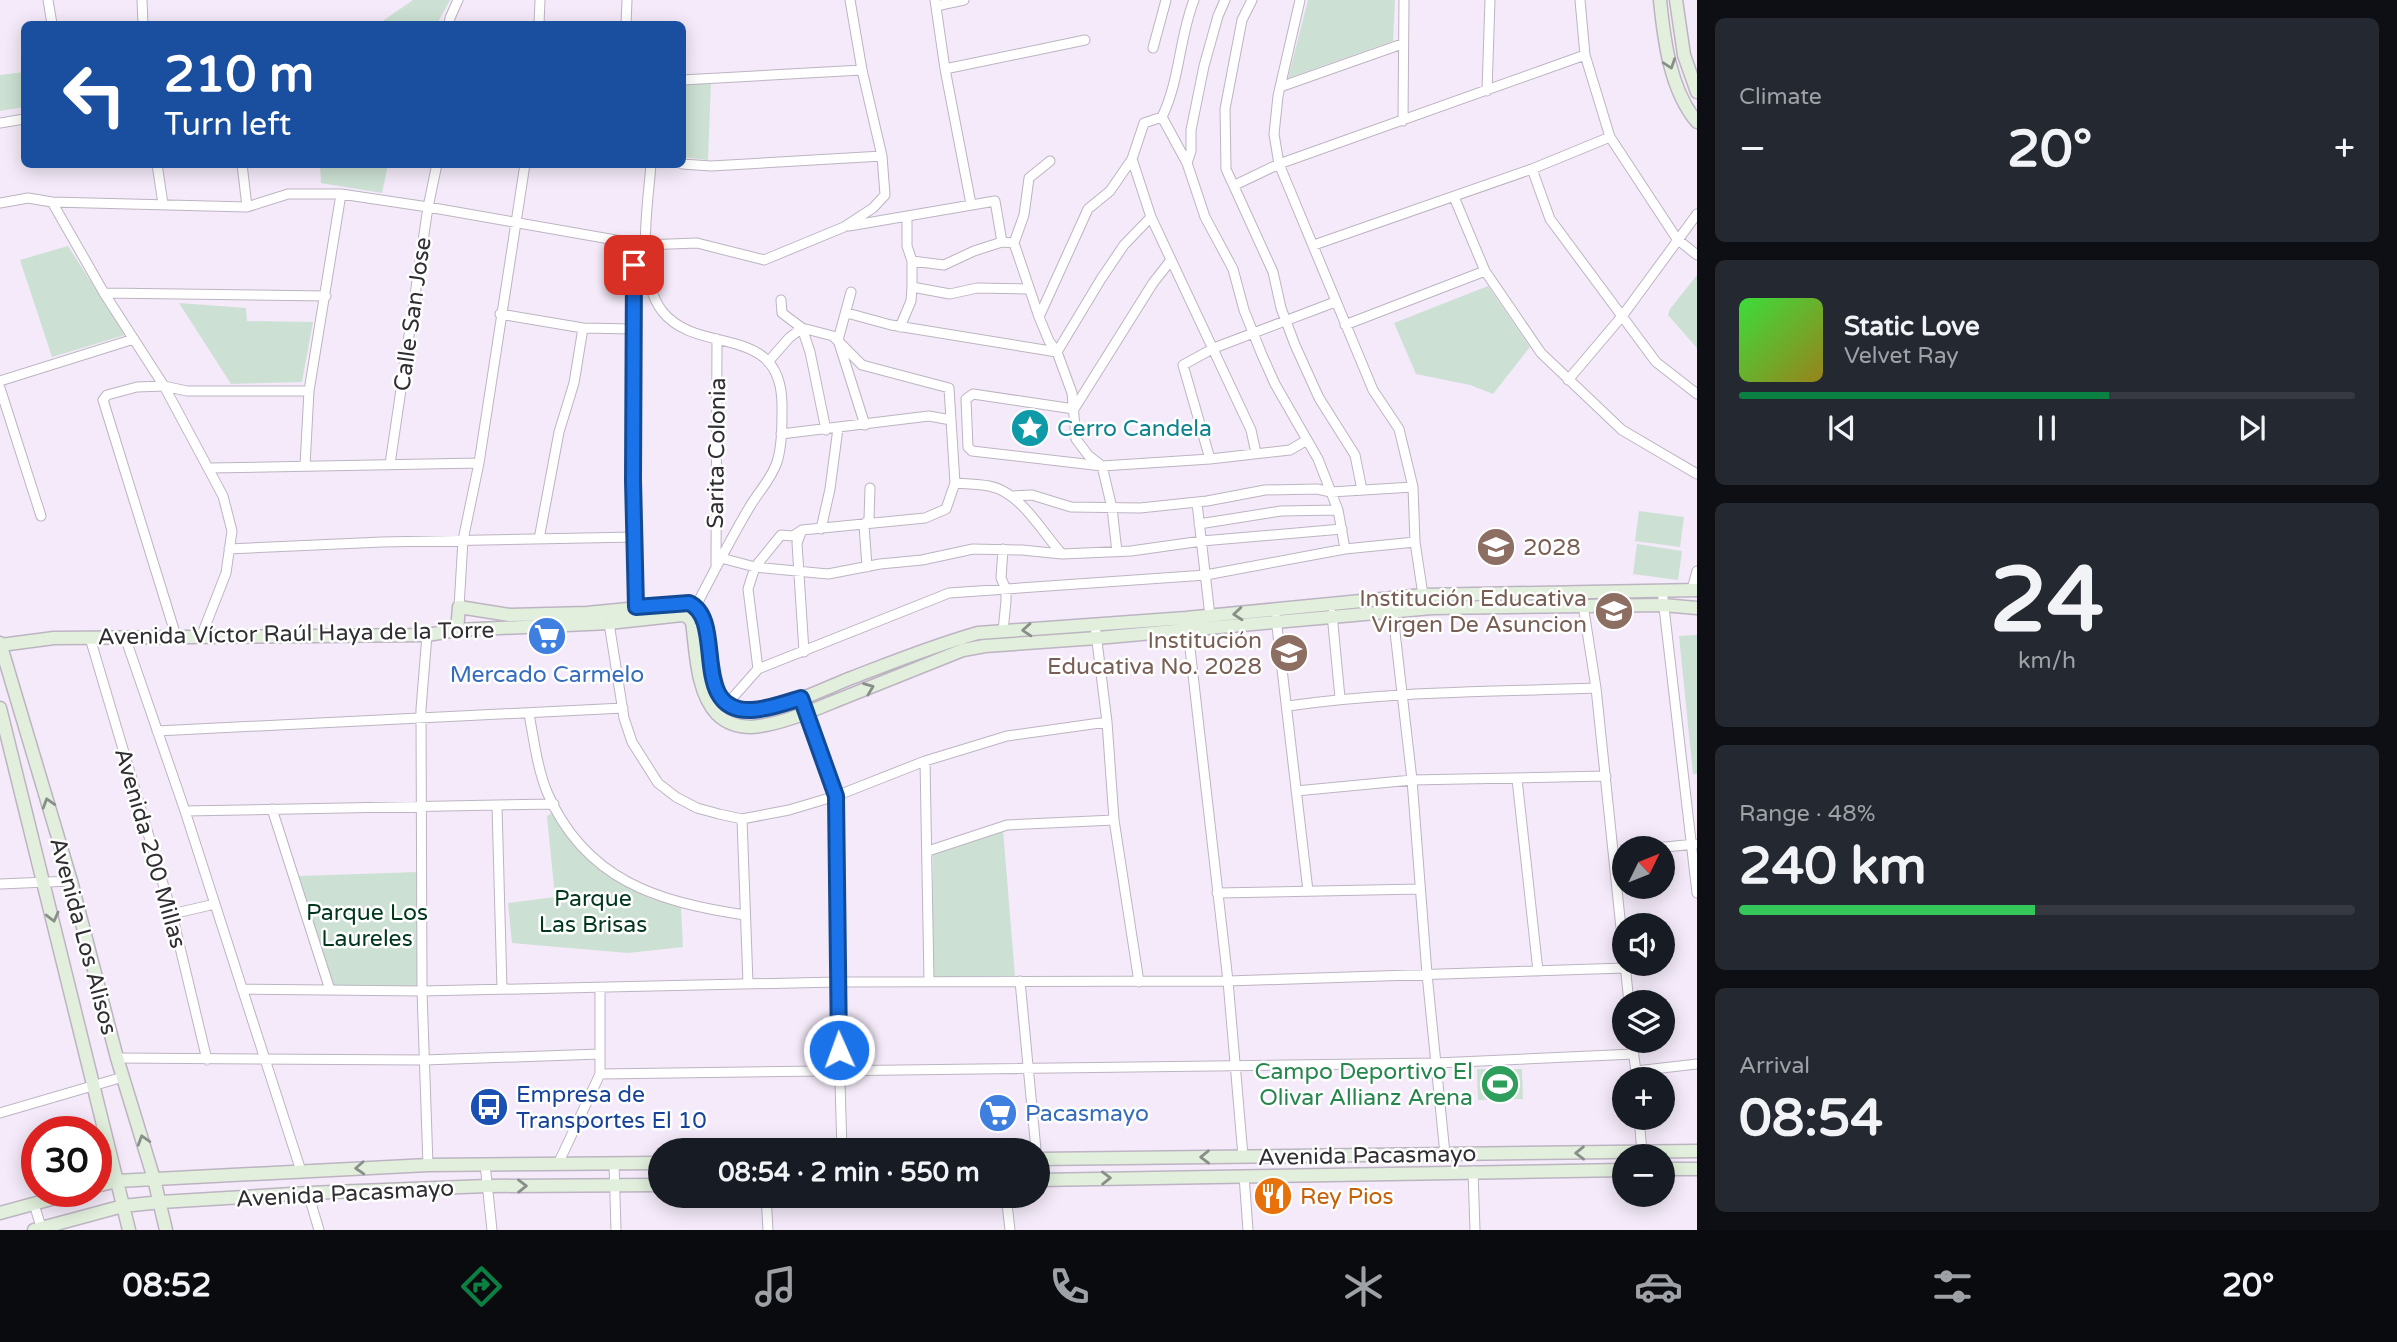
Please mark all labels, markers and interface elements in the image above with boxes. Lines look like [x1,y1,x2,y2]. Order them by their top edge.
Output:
text: 210 m [164,46,314,105]
icon: left [49,49,140,140]
one-way arrow [1662,57,1676,69]
text: Climate [1739,83,1822,111]
text: Turn left [164,106,291,144]
text: 20° [2007,118,2092,181]
text: − [1739,126,1766,172]
text: + [2334,126,2355,172]
street label: Calle San Jose [388,235,438,393]
pin [604,235,664,295]
icon: arrive [615,246,653,284]
text: Static Love [1844,311,1980,342]
text: Velvet Ray [1844,342,1959,370]
street label: Sarita Colonia [702,377,732,529]
place icon: Cerro Candela [1009,407,1051,449]
icon: previous [1823,409,1861,447]
icon: pause [2028,409,2066,447]
icon: next [2233,409,2271,447]
place label: Cerro Candela [1057,415,1212,443]
school or university icon: 2028 [1475,526,1517,568]
place label: 2028 [1523,534,1581,562]
text: 24 [1990,546,2104,656]
place label: Institución Educativa Virgen De Asuncion [1359,585,1587,639]
school or university icon: Institución Educativa Virgen De Asuncion [1593,590,1635,632]
one-way arrow [1232,606,1243,621]
supermarket icon: Mercado Carmelo [526,615,568,657]
street label: Avenida Víctor Raúl Haya de la Torre [97,617,495,651]
one-way arrow [1021,622,1032,637]
place label: Institución Educativa No. 2028 [1047,627,1262,681]
school or university icon: Institución Educativa No. 2028 [1268,632,1310,674]
text: km/h [2018,647,2076,675]
place label: Mercado Carmelo [450,661,644,689]
one-way arrow [862,682,874,696]
street label: Avenida 200 Millas [108,745,192,952]
one-way arrow [42,798,57,810]
text: Range · 48% [1739,800,1875,828]
street label: Avenida Los Alisos [43,834,123,1038]
text: 240 km [1739,835,1927,898]
north arrow [1612,836,1675,900]
map controls [1612,836,1675,1207]
park label: Parque Las Brisas [539,885,647,939]
park label: Parque Los Laureles [306,899,428,953]
one-way arrow [45,911,59,923]
button: sound [1612,913,1675,976]
button: layers [1612,990,1675,1053]
position arrow [802,1013,876,1087]
text: Arrival [1739,1052,1810,1080]
place label: Campo Deportivo El Olivar Allianz Arena [1254,1058,1473,1112]
sports icon: Campo Deportivo El Olivar Allianz Arena [1479,1063,1521,1105]
button: + [1612,1067,1675,1130]
place label: Empresa de Transportes El 10 [516,1081,707,1135]
bus stop icon: Empresa de Transportes El 10 [468,1086,510,1128]
text: 08:54 [1739,1087,1883,1150]
supermarket icon: Pacasmayo [977,1092,1019,1134]
place label: Pacasmayo [1025,1100,1149,1128]
speed limit sign: 30 [21,1116,112,1207]
one-way arrow [136,1135,151,1147]
street label: Avenida Pacasmayo [1258,1140,1477,1172]
button: − [1612,1144,1675,1207]
one-way arrow [1574,1145,1585,1161]
one-way arrow [1200,1149,1210,1165]
text: 08:54 · 2 min · 550 m [718,1157,980,1188]
one-way arrow [354,1161,365,1176]
one-way arrow [1101,1171,1112,1186]
street label: Avenida Pacasmayo [235,1174,455,1214]
restaurant icon: Rey Pios [1252,1175,1294,1217]
one-way arrow [518,1178,528,1194]
place label: Rey Pios [1300,1183,1394,1211]
icon: directions [457,1262,506,1311]
icon: music [751,1262,800,1311]
icon: phone [1045,1262,1094,1311]
icon: climate [1339,1262,1388,1311]
icon: car [1634,1262,1683,1311]
icon: filters [1928,1262,1977,1311]
text: 08:52 [123,1267,211,1305]
text: 20° [2222,1267,2274,1305]

